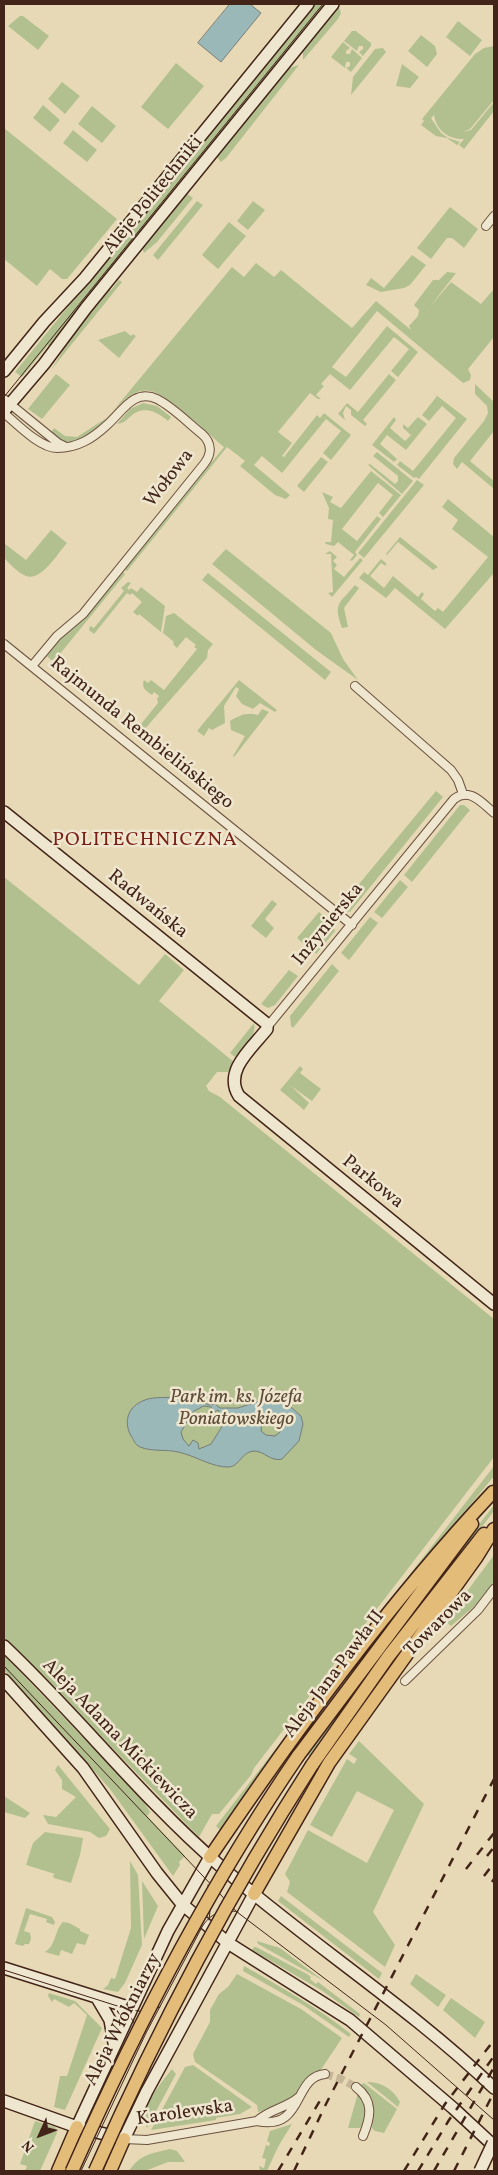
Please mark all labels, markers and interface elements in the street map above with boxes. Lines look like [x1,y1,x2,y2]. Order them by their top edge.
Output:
street label: Aleje Politechniki [99,132,209,260]
street label: Wołowa [140,445,200,513]
street label: Rajmunda Rembielińskiego [44,653,238,815]
district label: POLITECHNICZNA [51,829,239,853]
street label: Radwańska [102,866,192,944]
street label: Inżynierska [289,879,369,971]
street label: Parkowa [337,1151,407,1215]
park label: Park im. ks. Józefa Poniatowskiego [170,1388,302,1432]
street label: Towarowa [401,1586,477,1662]
street label: Aleja Jana Pawła II [280,1607,390,1743]
street label: Aleja Adama Mickiewicza [36,1655,202,1825]
street label: Aleja Włókniarzy [81,1950,167,2090]
street label: Karolewska [135,2096,235,2132]
north arrow [15,2110,65,2160]
text: N [18,2135,39,2156]

